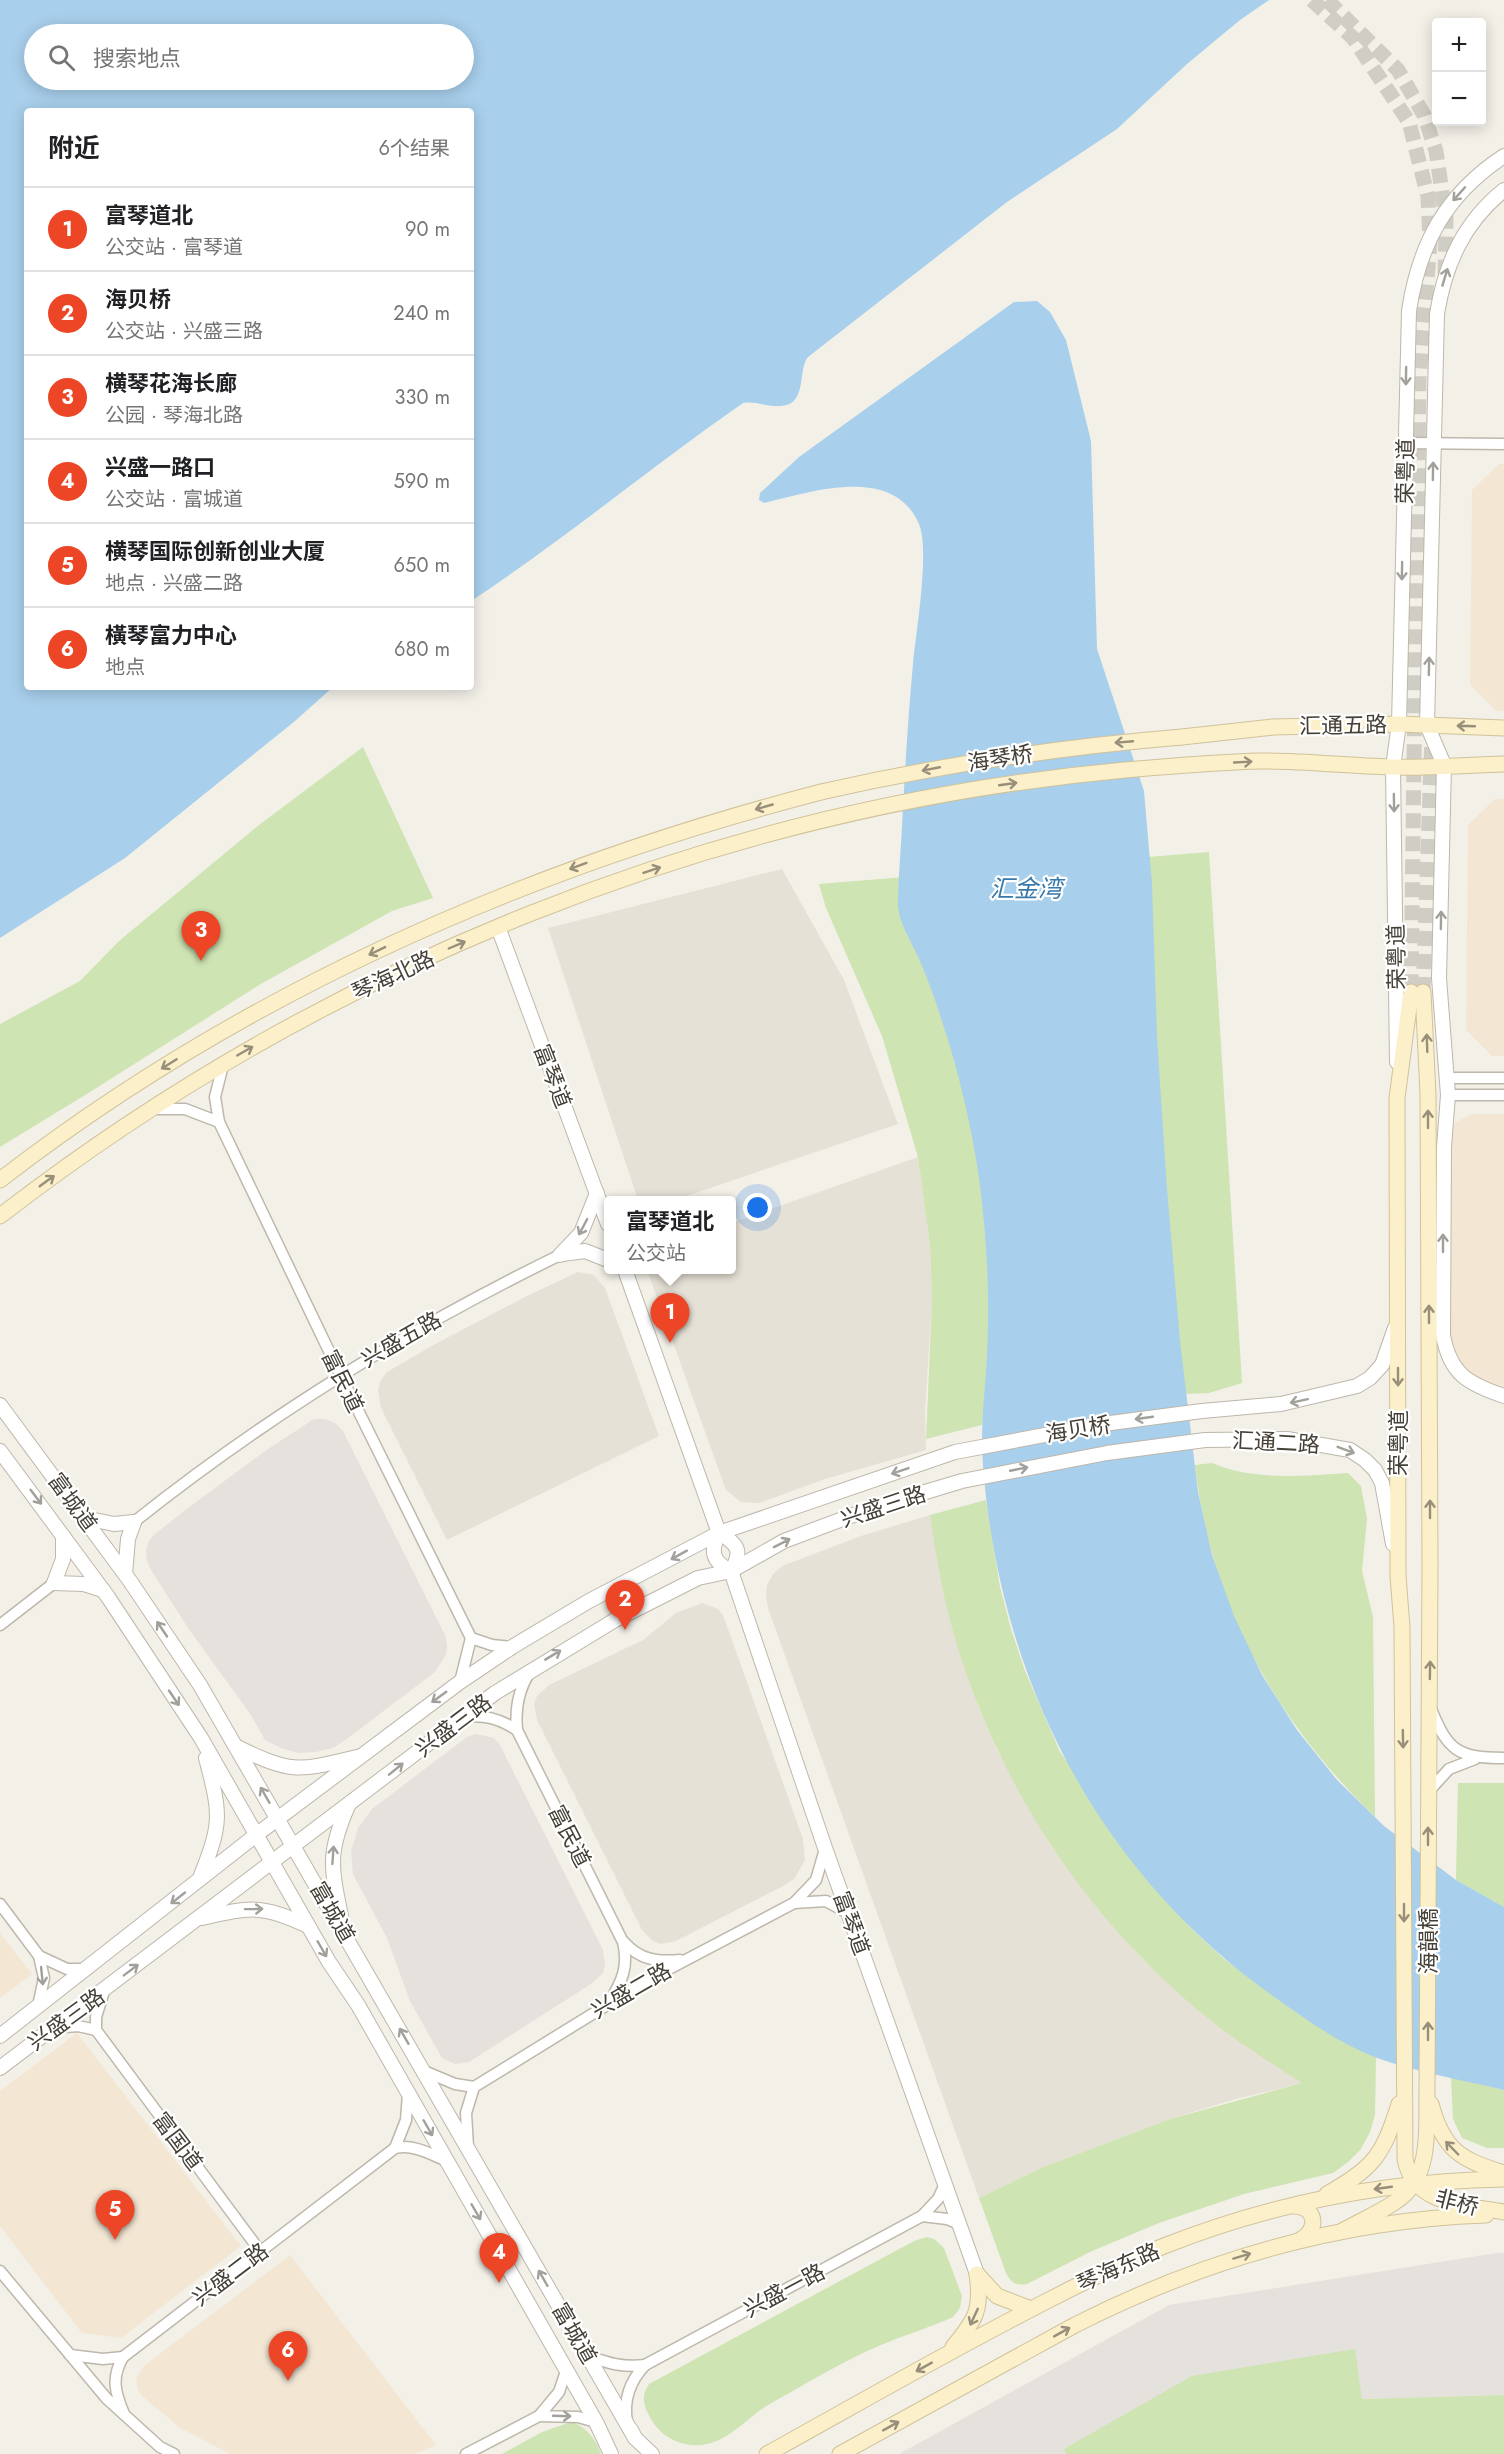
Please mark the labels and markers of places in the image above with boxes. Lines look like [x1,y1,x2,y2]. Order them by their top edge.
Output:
pin: 3 [182,912,220,961]
pin: 1 [650,1294,690,1343]
pin: 2 [606,1580,644,1630]
pin: 5 [96,2190,134,2240]
pin: 4 [480,2234,518,2283]
pin: 6 [268,2332,308,2381]

